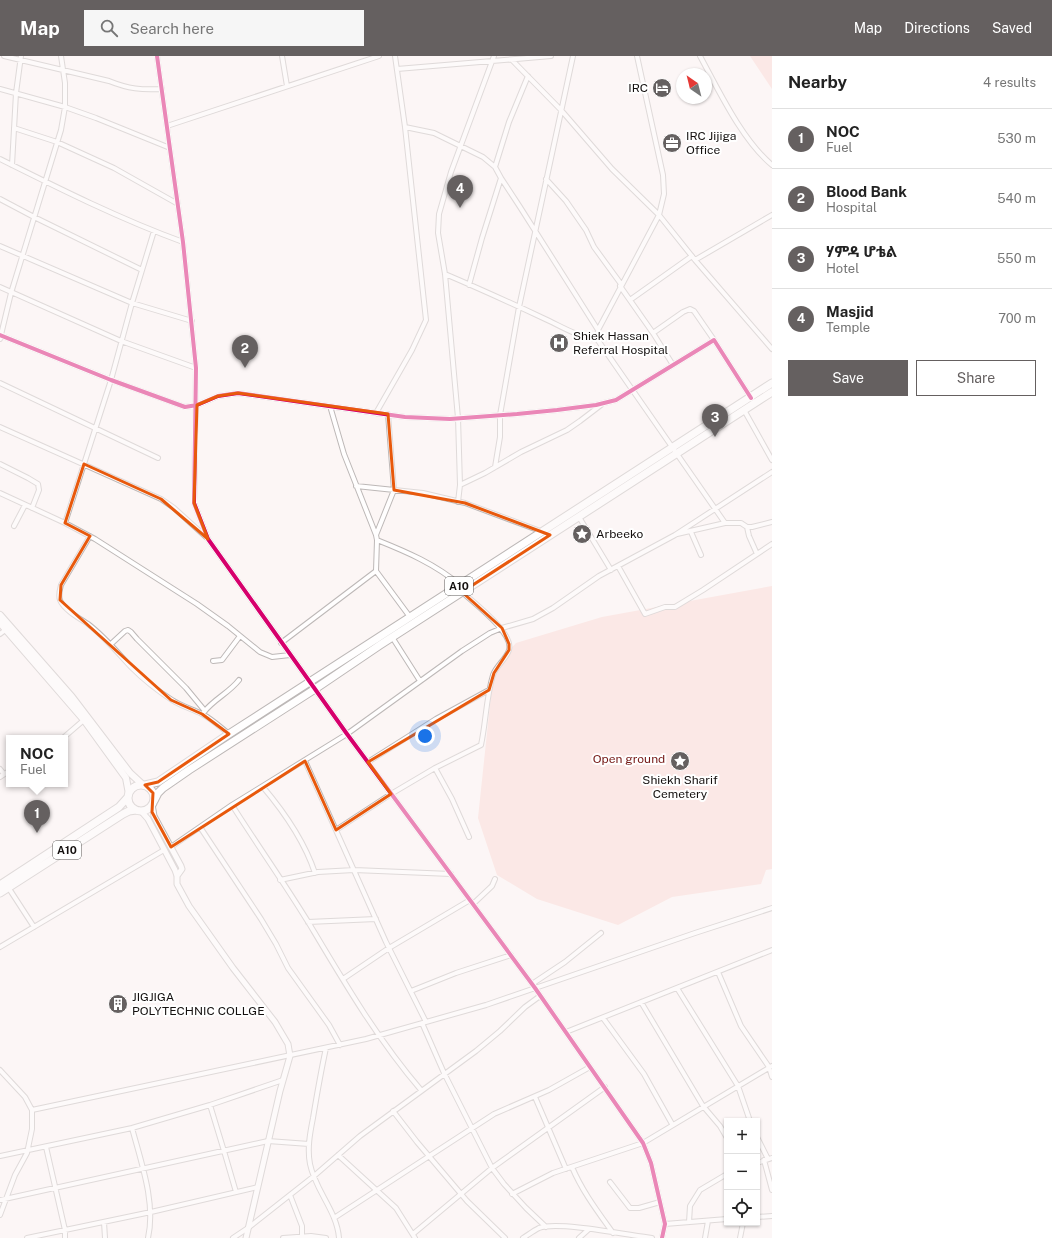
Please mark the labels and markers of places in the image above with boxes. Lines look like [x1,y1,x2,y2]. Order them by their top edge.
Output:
hotel icon: IRC [651,77,673,99]
place label: IRC [628,81,648,95]
place label: IRC Jijiga Office [686,129,736,157]
office icon: IRC Jijiga Office [661,132,683,154]
pin: 4 [447,175,473,208]
place label: Shiek Hassan Referral Hospital [573,329,669,357]
hospital icon: Shiek Hassan Referral Hospital [548,332,570,354]
pin: 2 [232,335,258,368]
pin: 3 [702,404,728,437]
place icon: Arbeeko [571,523,593,545]
place label: Arbeeko [596,527,643,541]
place icon: Shiekh Sharif Cemetery [669,750,691,772]
place label: Shiekh Sharif Cemetery [642,773,718,801]
pin: 1 [24,800,50,833]
place label: JIGJIGA POLYTECHNIC COLLGE [132,990,265,1018]
building icon: JIGJIGA POLYTECHNIC COLLGE [107,993,129,1015]

